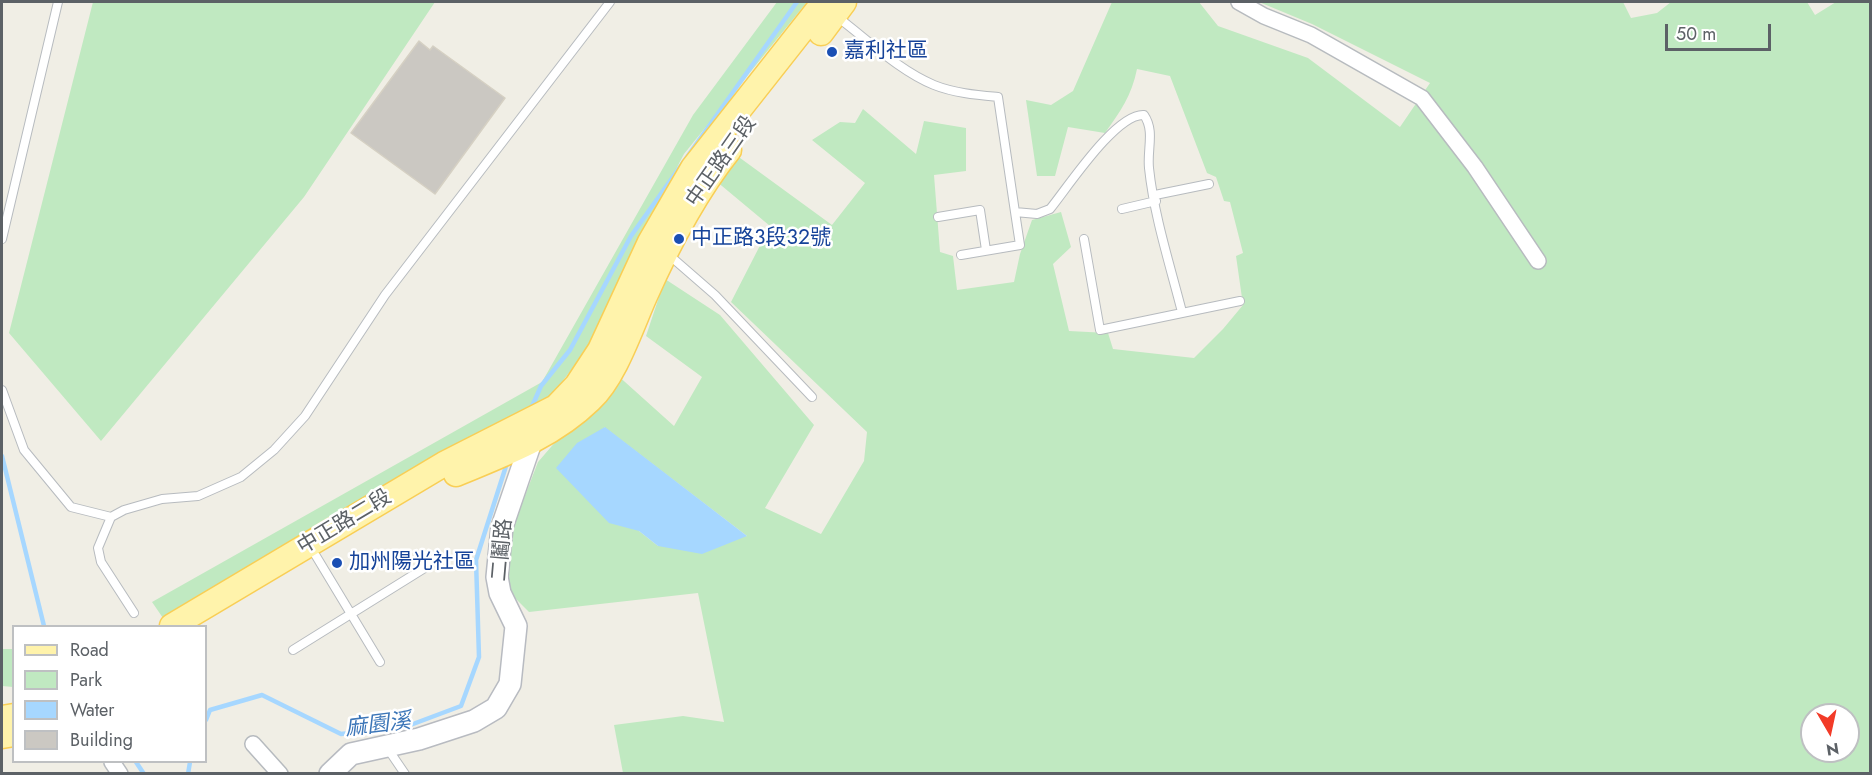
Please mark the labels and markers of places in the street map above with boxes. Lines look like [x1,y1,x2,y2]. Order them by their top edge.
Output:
place label: 嘉利社區 [844,39,928,65]
marker: 嘉利社區 [825,45,839,59]
place label: 中正路3段32號 [691,226,831,252]
marker: 中正路3段32號 [672,232,686,246]
place label: 加州陽光社區 [349,550,475,576]
marker: 加州陽光社區 [330,556,344,570]

